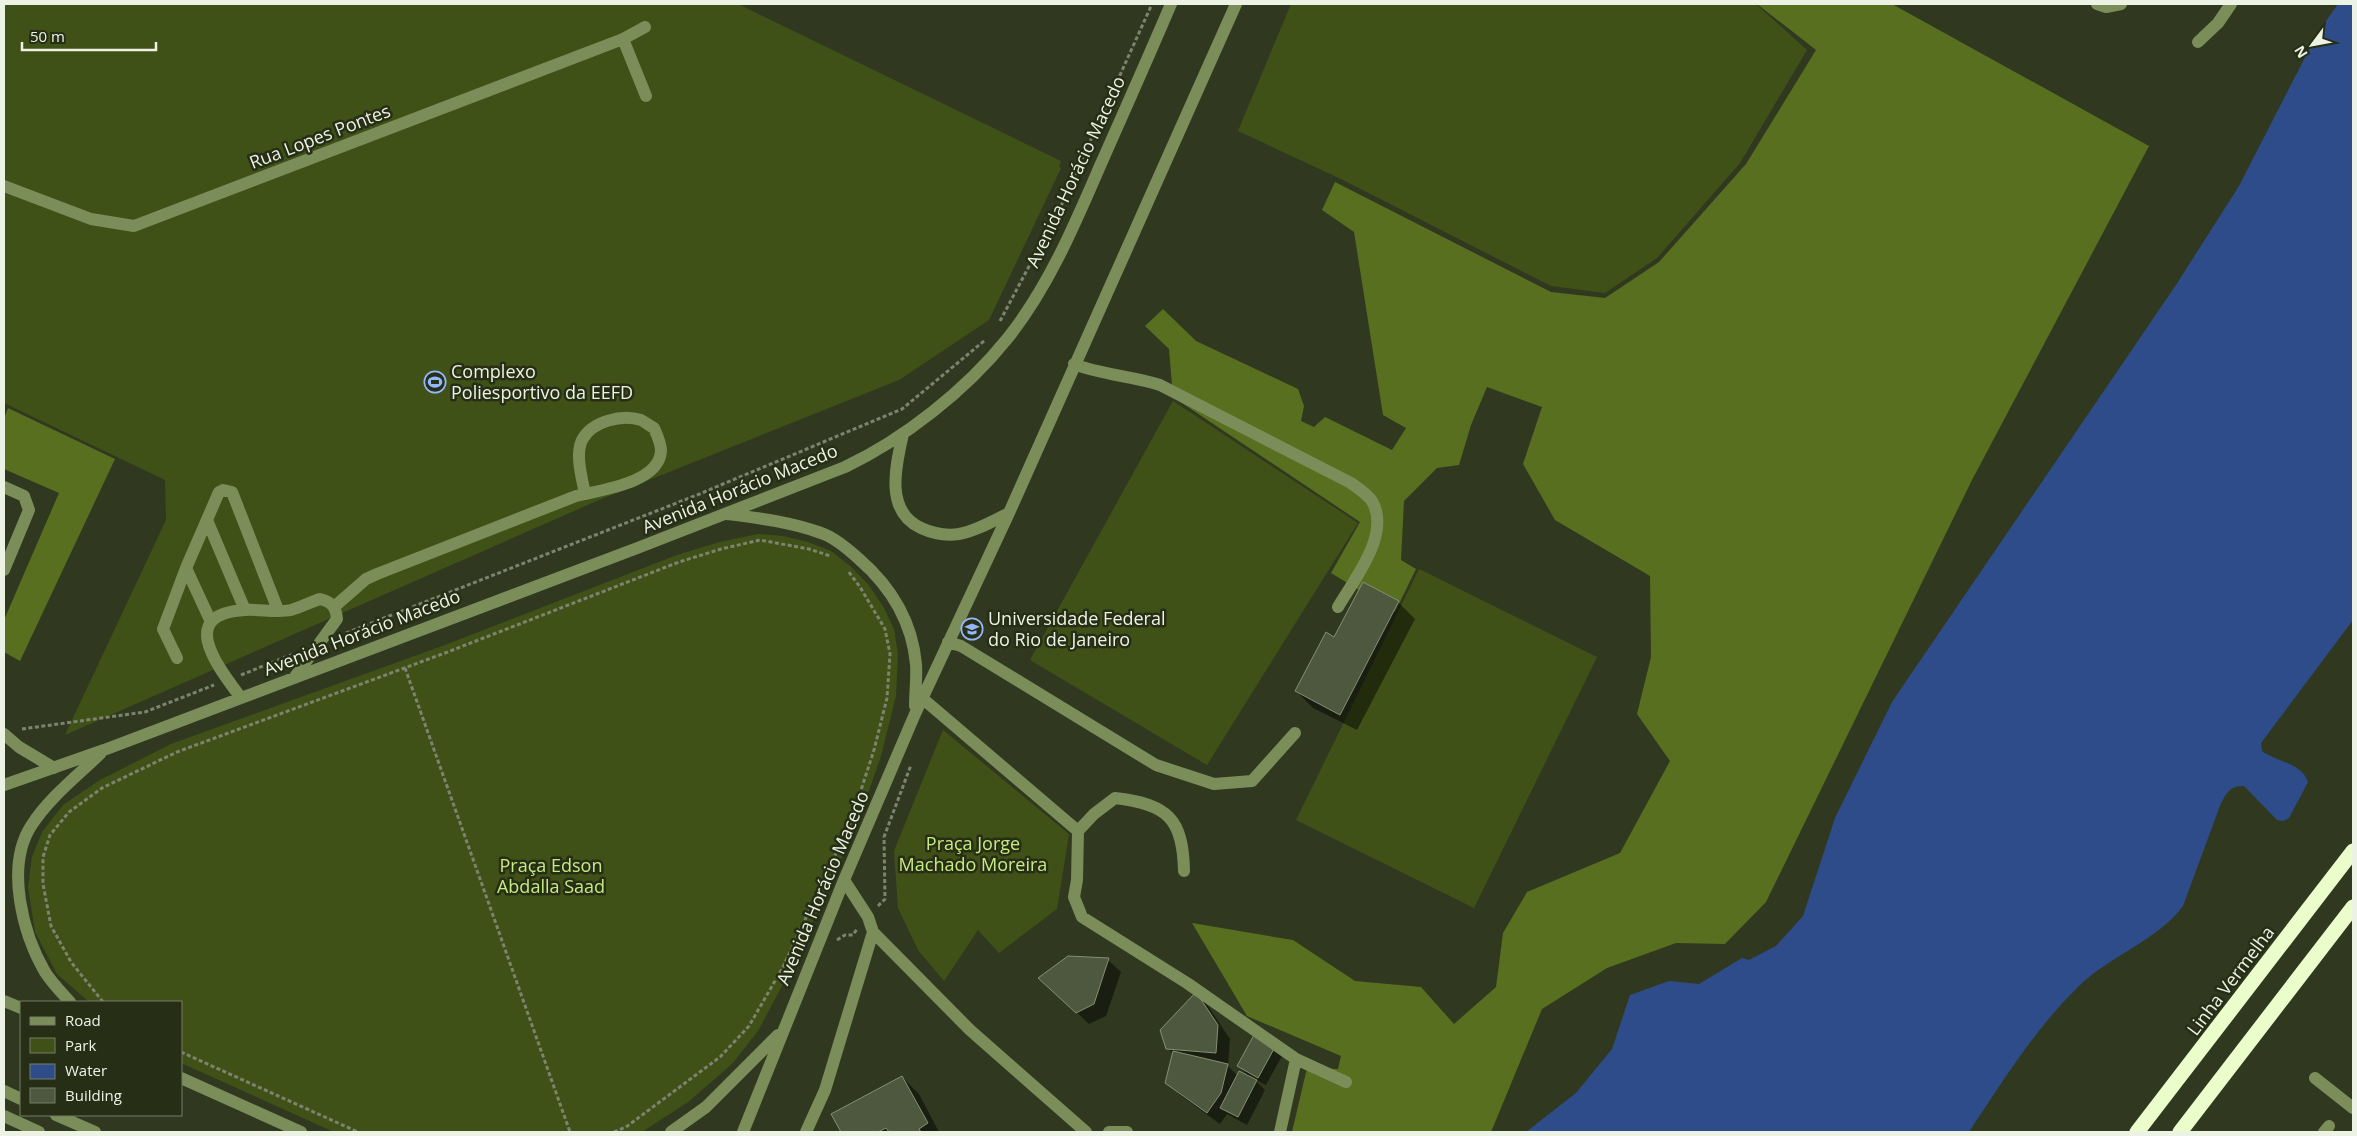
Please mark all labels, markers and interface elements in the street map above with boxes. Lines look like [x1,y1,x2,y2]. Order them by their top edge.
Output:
scale bar [22,20,156,52]
north arrow [2287,20,2337,70]
text: 50 m [30,26,65,46]
text: N [2289,42,2312,62]
street label: Avenida Horácio Macedo [1020,72,1130,271]
street label: Rua Lopes Pontes [246,98,394,174]
place label: Complexo Poliesportivo da EEFD [451,359,633,404]
sports icon: Complexo Poliesportivo da EEFD [423,370,447,394]
street label: Avenida Horácio Macedo [638,438,841,538]
street label: Avenida Horácio Macedo [260,583,463,681]
place label: Universidade Federal do Rio de Janeiro [988,606,1166,651]
school or university icon: Universidade Federal do Rio de Janeiro [960,617,984,641]
street label: Avenida Horácio Macedo [770,787,874,988]
park label: Praça Jorge Machado Moreira [899,831,1047,876]
park label: Praça Edson Abdalla Saad [497,853,605,898]
street label: Linha Vermelha [2181,921,2279,1040]
legend [20,1001,182,1116]
text: Road [65,1010,101,1030]
text: Park [65,1035,96,1055]
text: Water [65,1060,107,1080]
text: Building [65,1085,122,1105]

